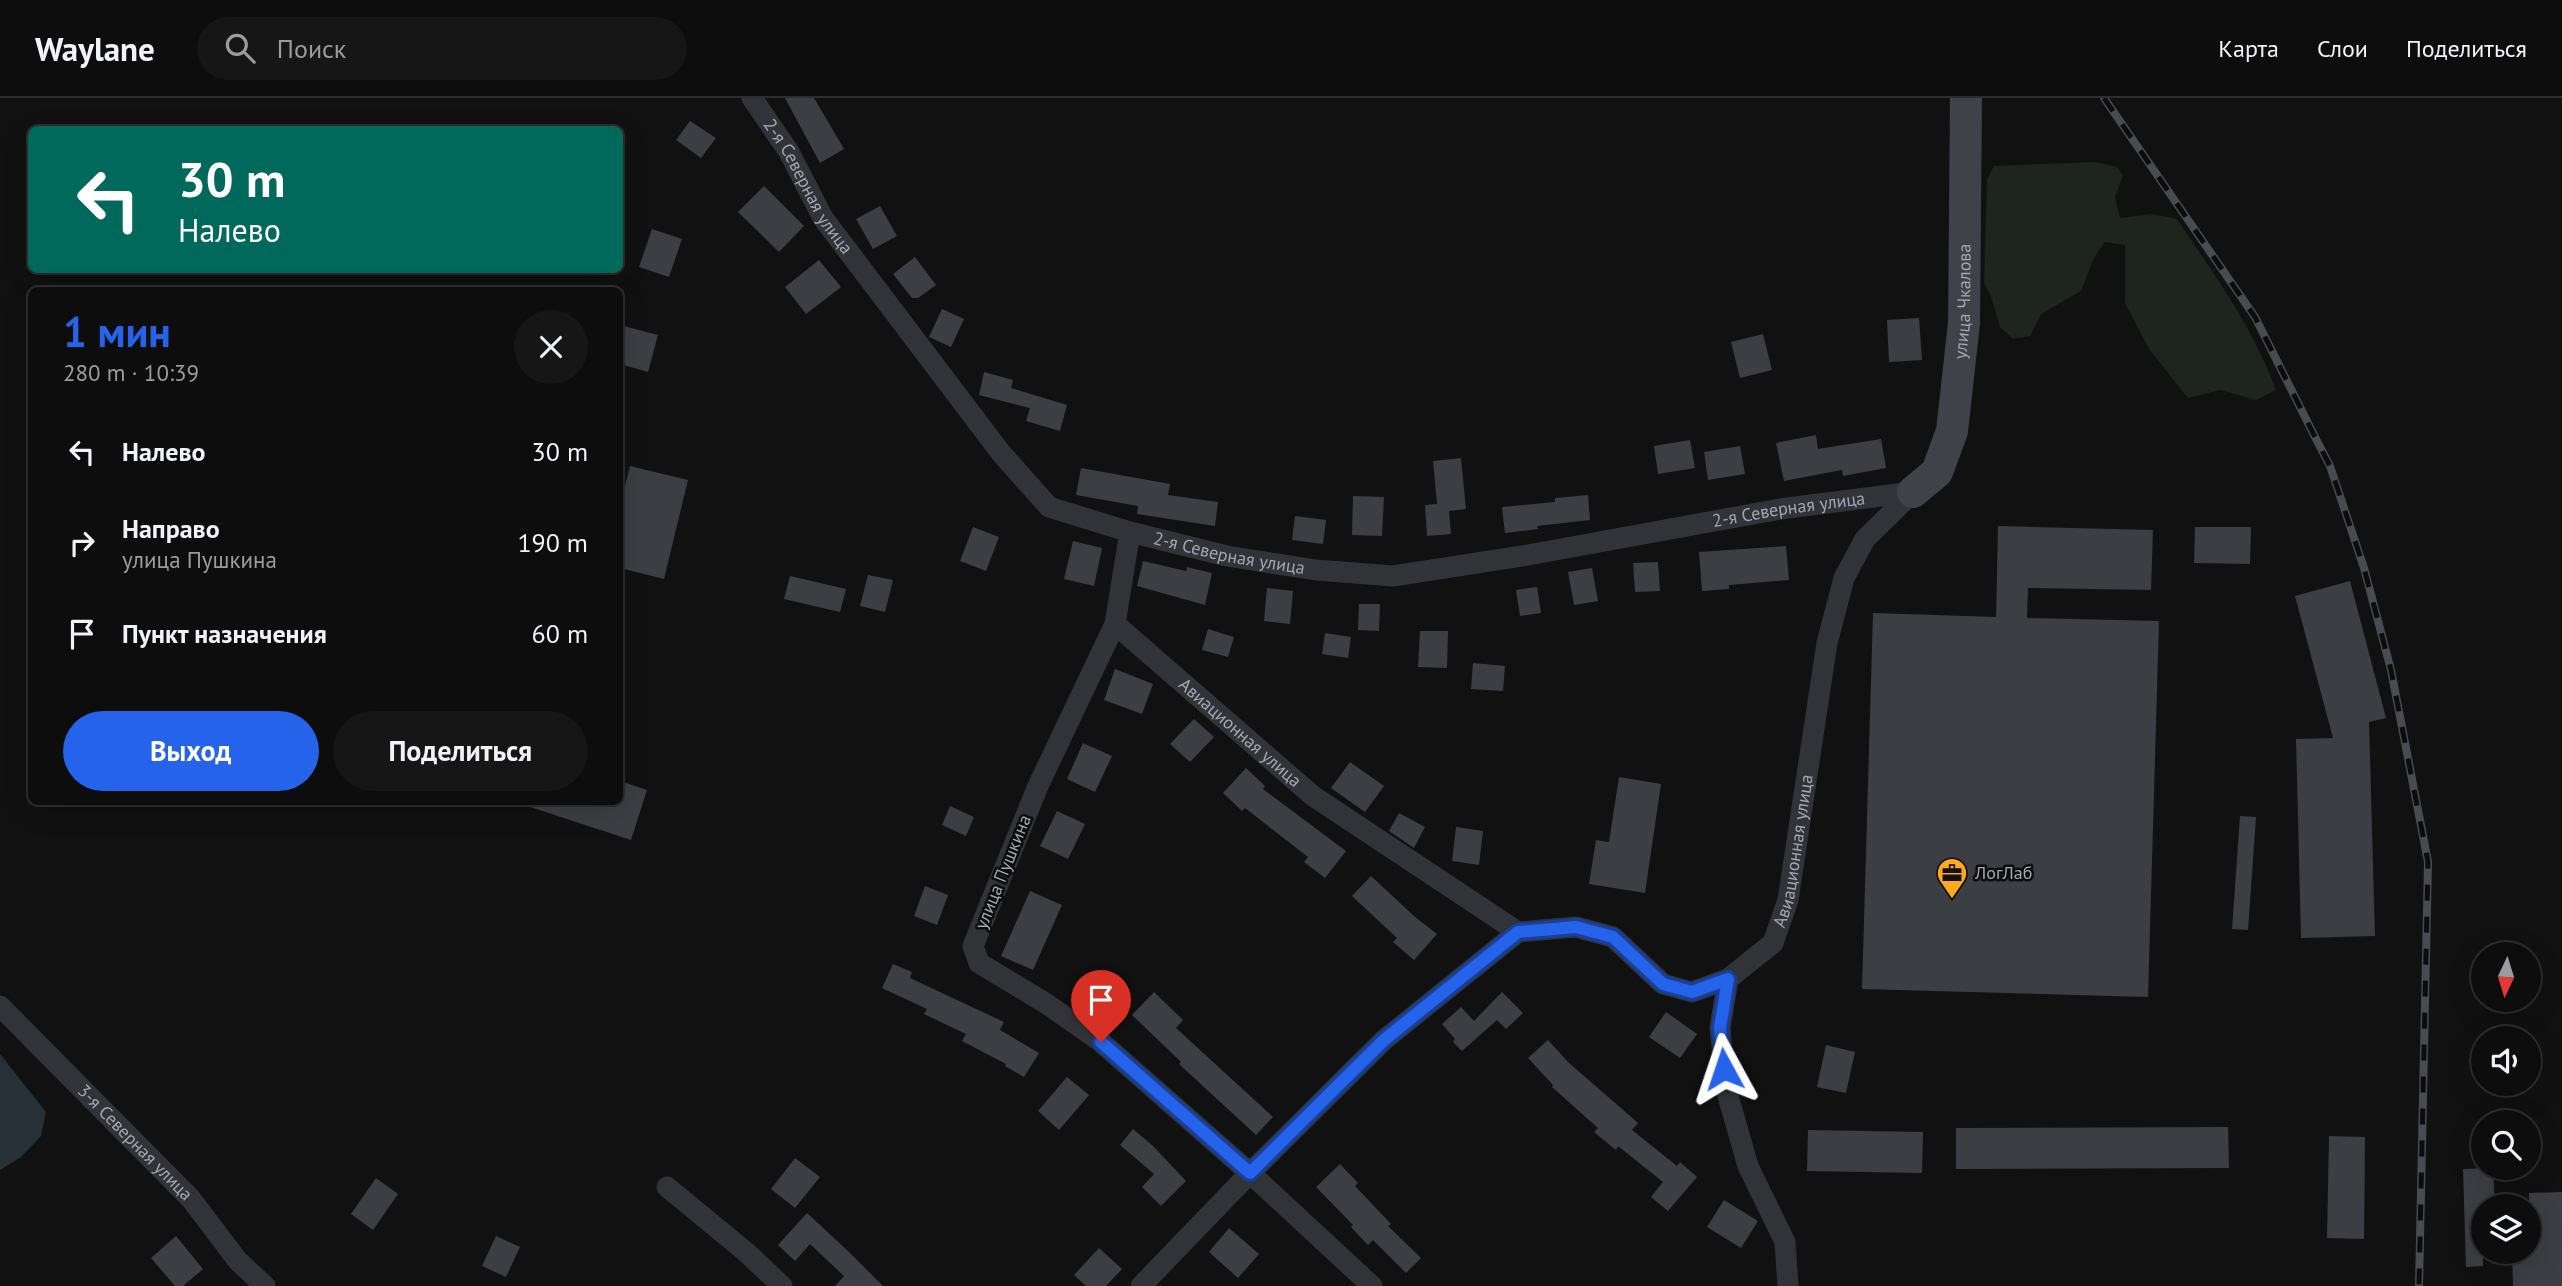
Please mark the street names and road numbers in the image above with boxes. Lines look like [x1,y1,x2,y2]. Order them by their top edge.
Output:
street label: 2-я Северная улица [759,114,858,258]
street label: улица Чкалова [1948,244,1976,360]
street label: 2-я Северная улица [1710,486,1866,532]
street label: 2-я Северная улица [1151,526,1307,579]
street label: Авиационная улица [1174,673,1307,792]
street label: Авиационная улица [1767,773,1818,930]
street label: улица Пушкина [969,811,1036,932]
street label: 3-я Северная улица [73,1079,198,1205]

